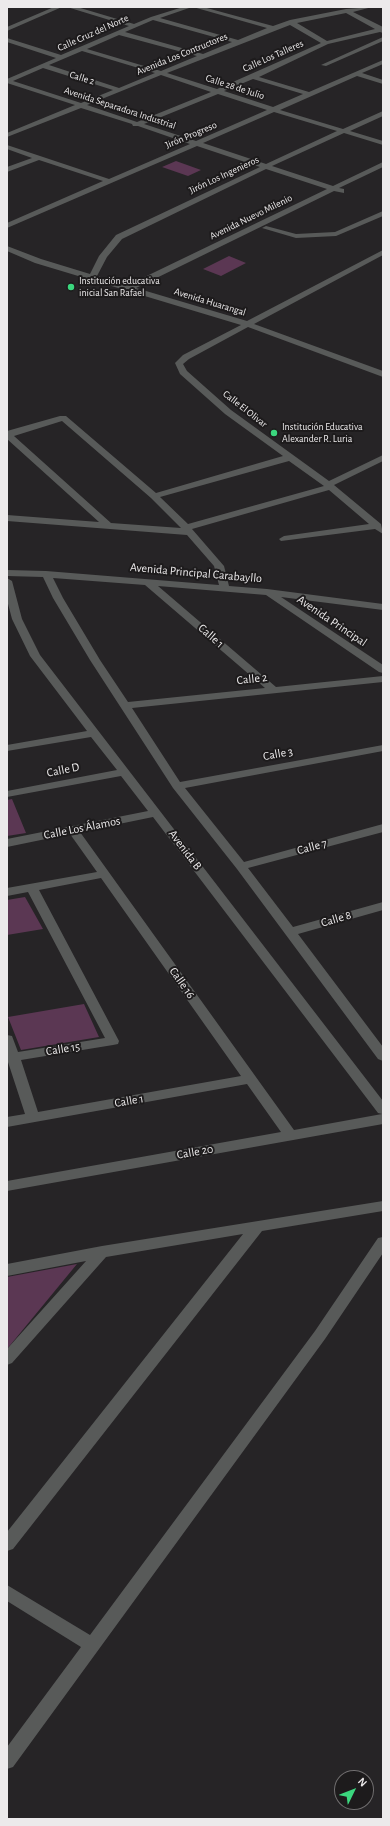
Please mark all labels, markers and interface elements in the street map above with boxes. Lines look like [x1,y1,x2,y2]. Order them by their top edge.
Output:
street label: Calle Cruz del Norte [56,12,130,54]
street label: Avenida Los Contructores [135,30,229,78]
street label: Calle Los Talleres [241,37,305,75]
street label: Calle 2 [68,69,96,87]
street label: Calle 28 de Julio [204,72,266,102]
street label: Avenida Separadora Industrial [63,84,177,132]
street label: Jirón Progreso [163,119,219,151]
street label: Jirón Los Ingenieros [187,154,261,196]
street label: Avenida Nuevo Milenio [208,192,294,242]
place label: Institución educativa inicial San Rafael [79,275,160,298]
marker: Institución educativa inicial San Rafael [66,282,76,292]
street label: Avenida Huarangal [173,285,247,319]
street label: Calle El Olivar [220,388,270,430]
place label: Institución Educativa Alexander R. Luria [282,421,363,444]
marker: Institución Educativa Alexander R. Luria [269,428,279,438]
street label: Avenida Principal Carabayllo [129,560,263,586]
street label: Avenida Principal [294,592,370,650]
street label: Calle 1 [195,621,227,651]
street label: Calle 2 [236,670,268,688]
street label: Calle 3 [262,744,294,764]
street label: Calle D [45,760,81,780]
street label: Calle Los Álamos [43,814,121,842]
street label: Avenida B [165,827,205,873]
street label: Calle 7 [296,836,328,858]
street label: Calle 8 [319,908,353,930]
street label: Calle 16 [166,965,198,1001]
street label: Calle 15 [45,1039,81,1059]
street label: Calle 1 [113,1091,145,1111]
street label: Calle 20 [176,1142,214,1162]
north arrow [334,1770,374,1810]
text: N [356,1776,369,1789]

